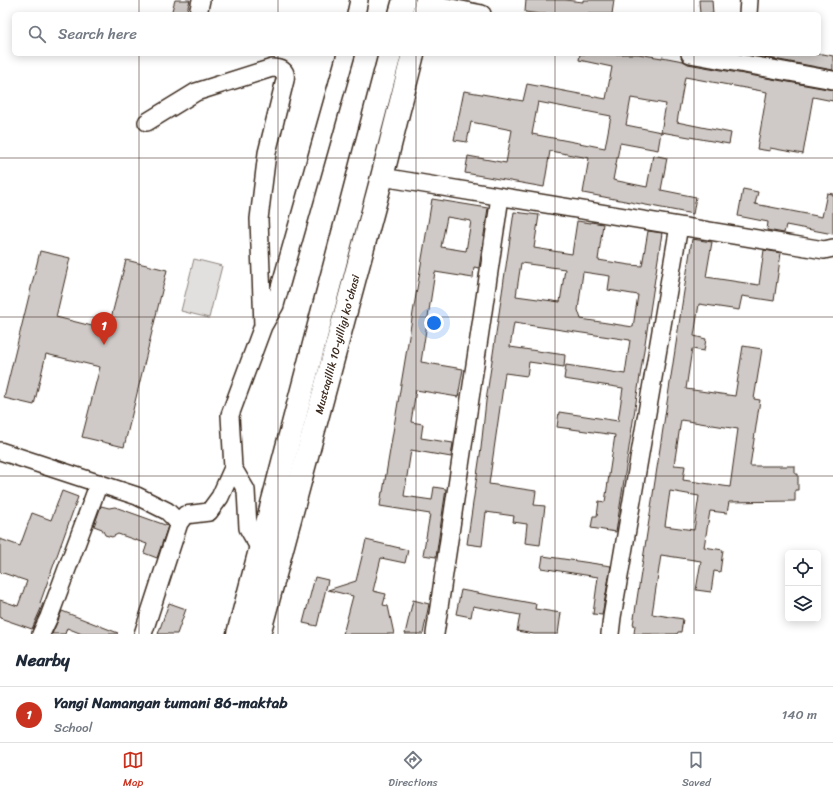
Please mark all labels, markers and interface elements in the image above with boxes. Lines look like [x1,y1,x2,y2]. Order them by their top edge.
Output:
search box [12,12,821,56]
text: Search here [58,21,137,47]
icon: search [26,23,48,45]
street label: Mustaqillik 10-yilligi ko'chasi [310,272,366,416]
pin: 1 [91,312,117,345]
your location [424,313,444,333]
map controls [785,550,821,622]
button: locate [785,550,821,586]
button: layers [785,586,821,622]
text: Nearby [16,645,70,675]
text: Yangi Namangan tumani 86-maktab [54,690,287,716]
text: 1 [26,703,32,726]
text: 140 m [782,703,817,726]
text: School [54,716,92,739]
tab: Map [122,749,144,792]
tab: Directions [388,749,438,792]
tab: Saved [682,749,711,792]

